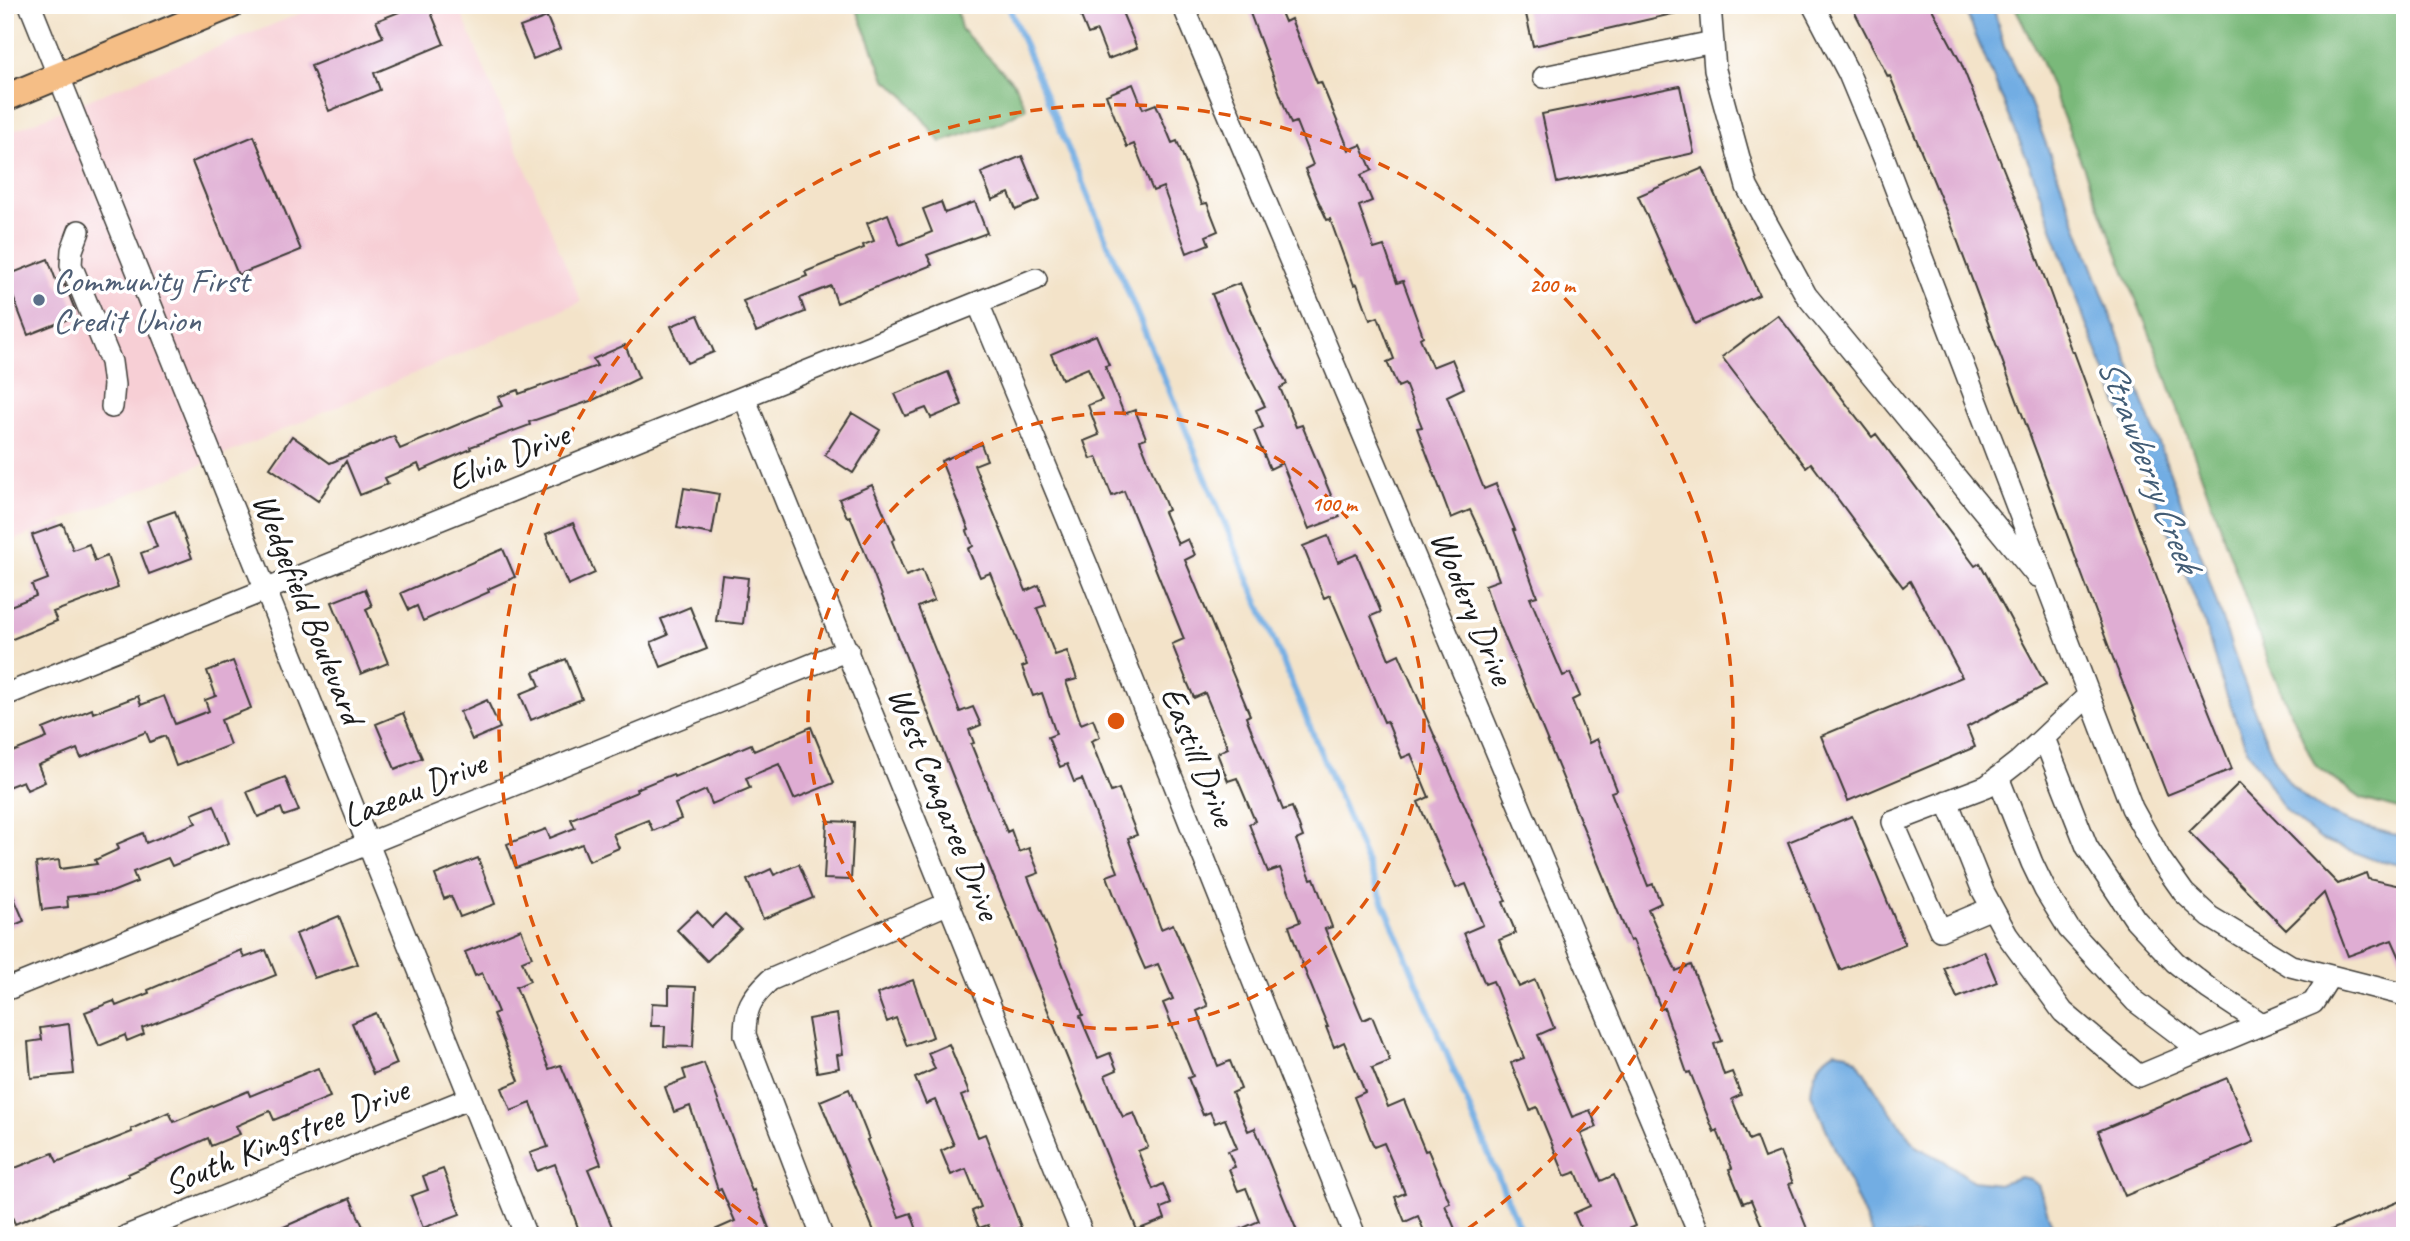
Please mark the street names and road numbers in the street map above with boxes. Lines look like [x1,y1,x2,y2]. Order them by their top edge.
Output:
street label: Elvia Drive [441,411,578,501]
street label: Wedgefield Boulevard [242,487,377,735]
street label: Woolery Drive [1420,523,1526,693]
street label: West Congaree Drive [877,680,1013,928]
street label: Eastill Drive [1150,680,1248,835]
street label: Lazeau Drive [336,739,495,839]
street label: South Kingstree Drive [157,1066,417,1206]

